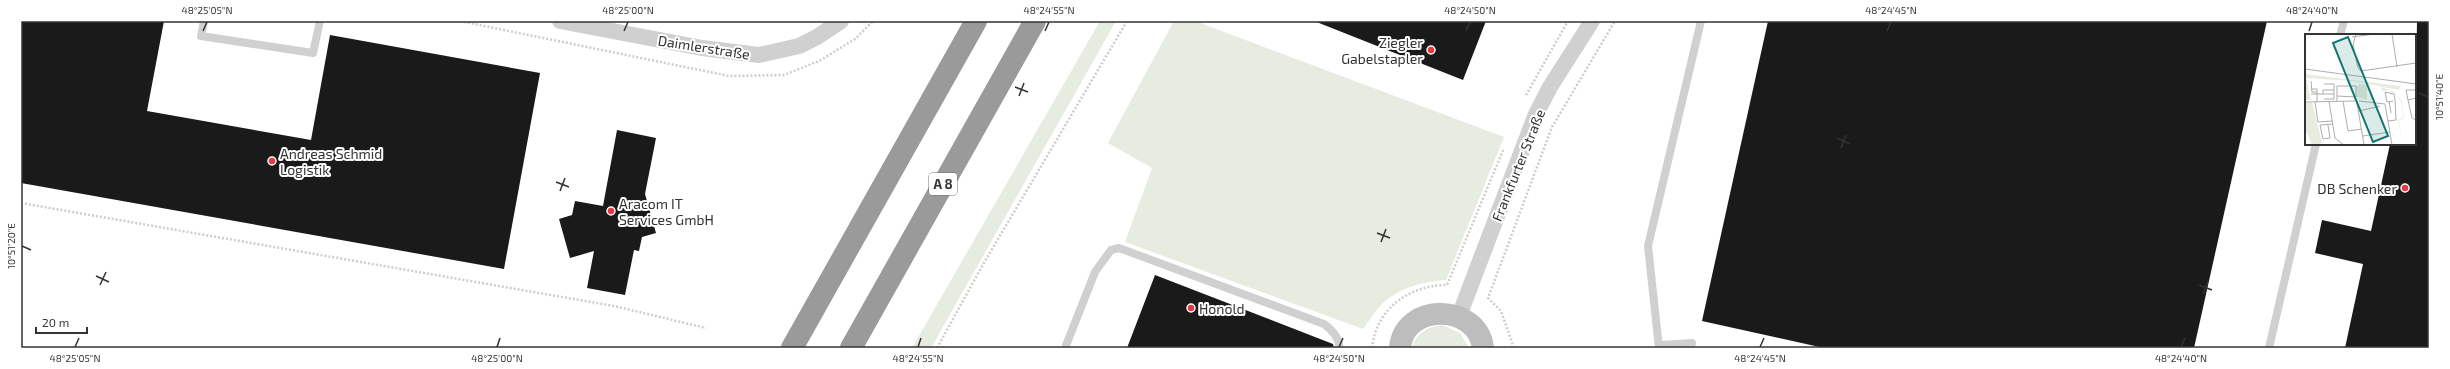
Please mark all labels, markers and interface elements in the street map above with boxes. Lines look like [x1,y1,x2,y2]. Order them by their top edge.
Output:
text: 48°25'05"N [182,4,232,16]
text: 48°25'00"N [602,4,654,16]
text: 48°24'55"N [1024,4,1074,16]
text: 48°24'50"N [1444,4,1496,16]
text: 48°24'45"N [1865,4,1917,16]
text: 48°24'40"N [2286,4,2338,16]
street label: Daimlerstraße [657,31,751,63]
place label: Ziegler Gabelstapler [1341,34,1423,67]
inset map [2305,34,2416,145]
marker: Ziegler Gabelstapler [1426,45,1436,55]
text: 10°51'40"E [2433,74,2445,120]
street label: Frankfurter Straße [1488,106,1548,224]
place label: Andreas Schmid Logistik [280,145,382,178]
marker: Andreas Schmid Logistik [267,156,277,166]
road number: A 8 [929,173,957,195]
place label: DB Schenker [2317,180,2397,197]
marker: DB Schenker [2400,183,2410,193]
place label: Aracom IT Services GmbH [619,195,714,228]
marker: Aracom IT Services GmbH [606,206,616,216]
text: 10°51'20"E [5,223,17,269]
place label: Honold [1199,300,1245,317]
marker: Honold [1186,303,1196,313]
scale bar [36,309,87,335]
text: 20 m [42,315,69,329]
text: 48°25'05"N [50,352,100,364]
text: 48°25'00"N [471,352,523,364]
text: 48°24'55"N [893,352,943,364]
text: 48°24'50"N [1313,352,1365,364]
text: 48°24'45"N [1734,352,1786,364]
text: 48°24'40"N [2155,352,2207,364]

